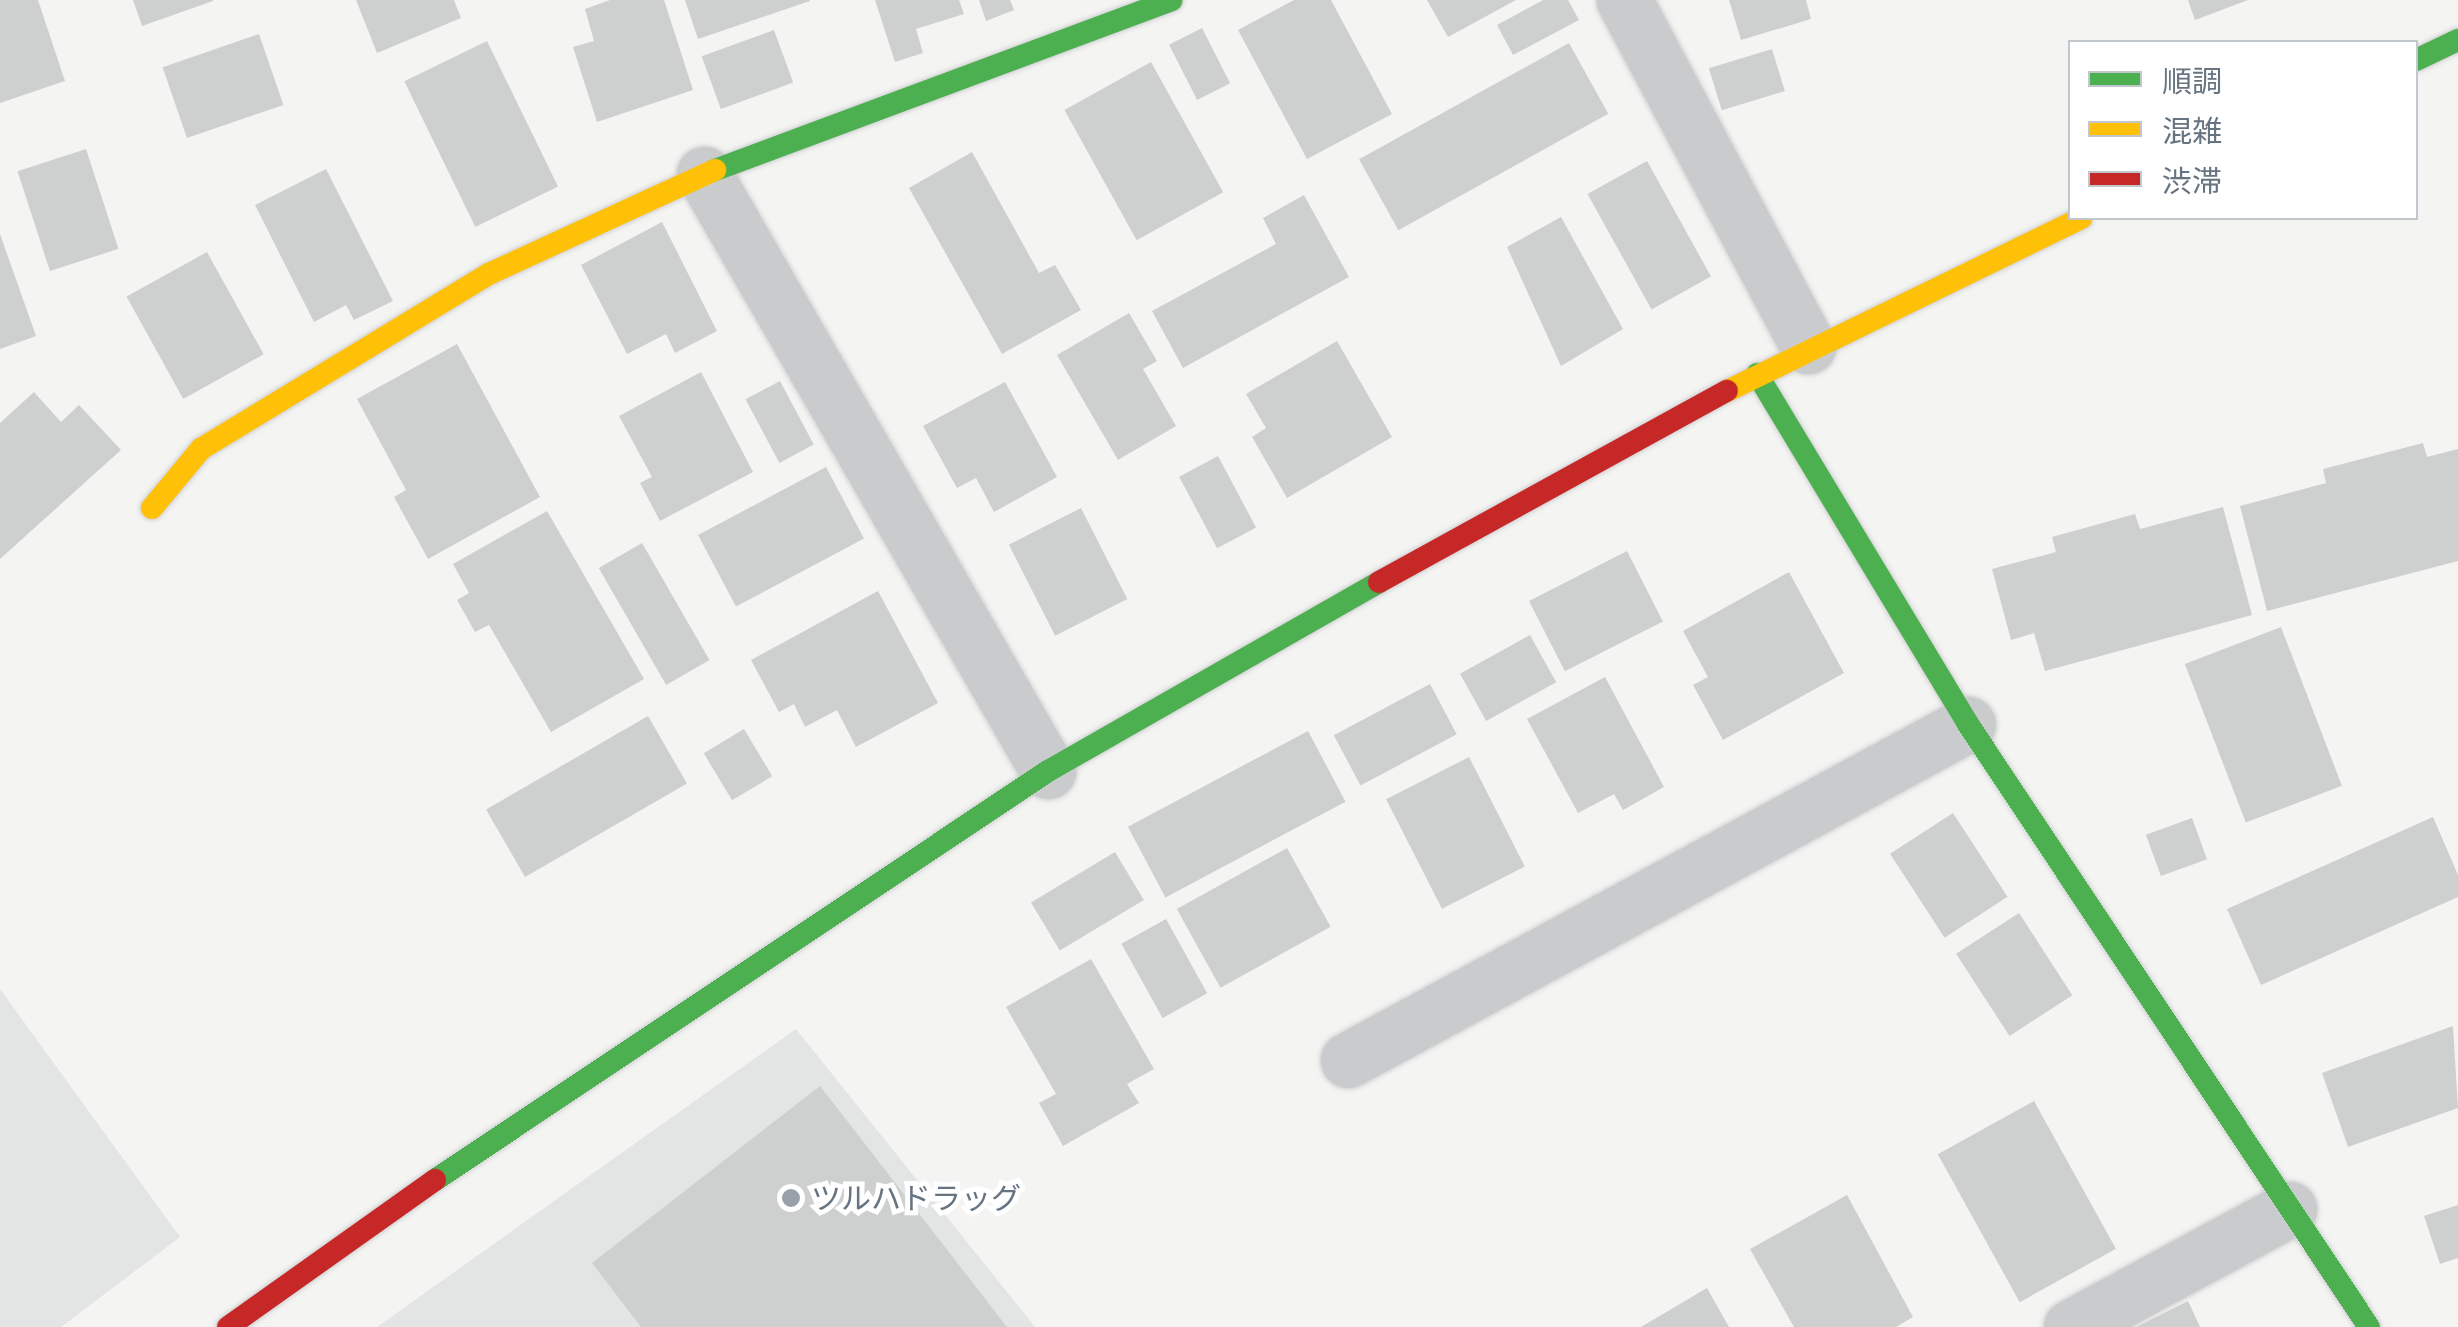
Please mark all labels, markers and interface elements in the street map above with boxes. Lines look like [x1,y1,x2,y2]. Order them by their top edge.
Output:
legend [2068,40,2418,220]
text: 順調 [2162,63,2222,99]
text: 混雑 [2162,113,2222,149]
text: 渋滞 [2162,163,2222,199]
place label: ツルハドラッグ [811,1180,1021,1216]
marker: ツルハドラッグ [780,1187,802,1209]

